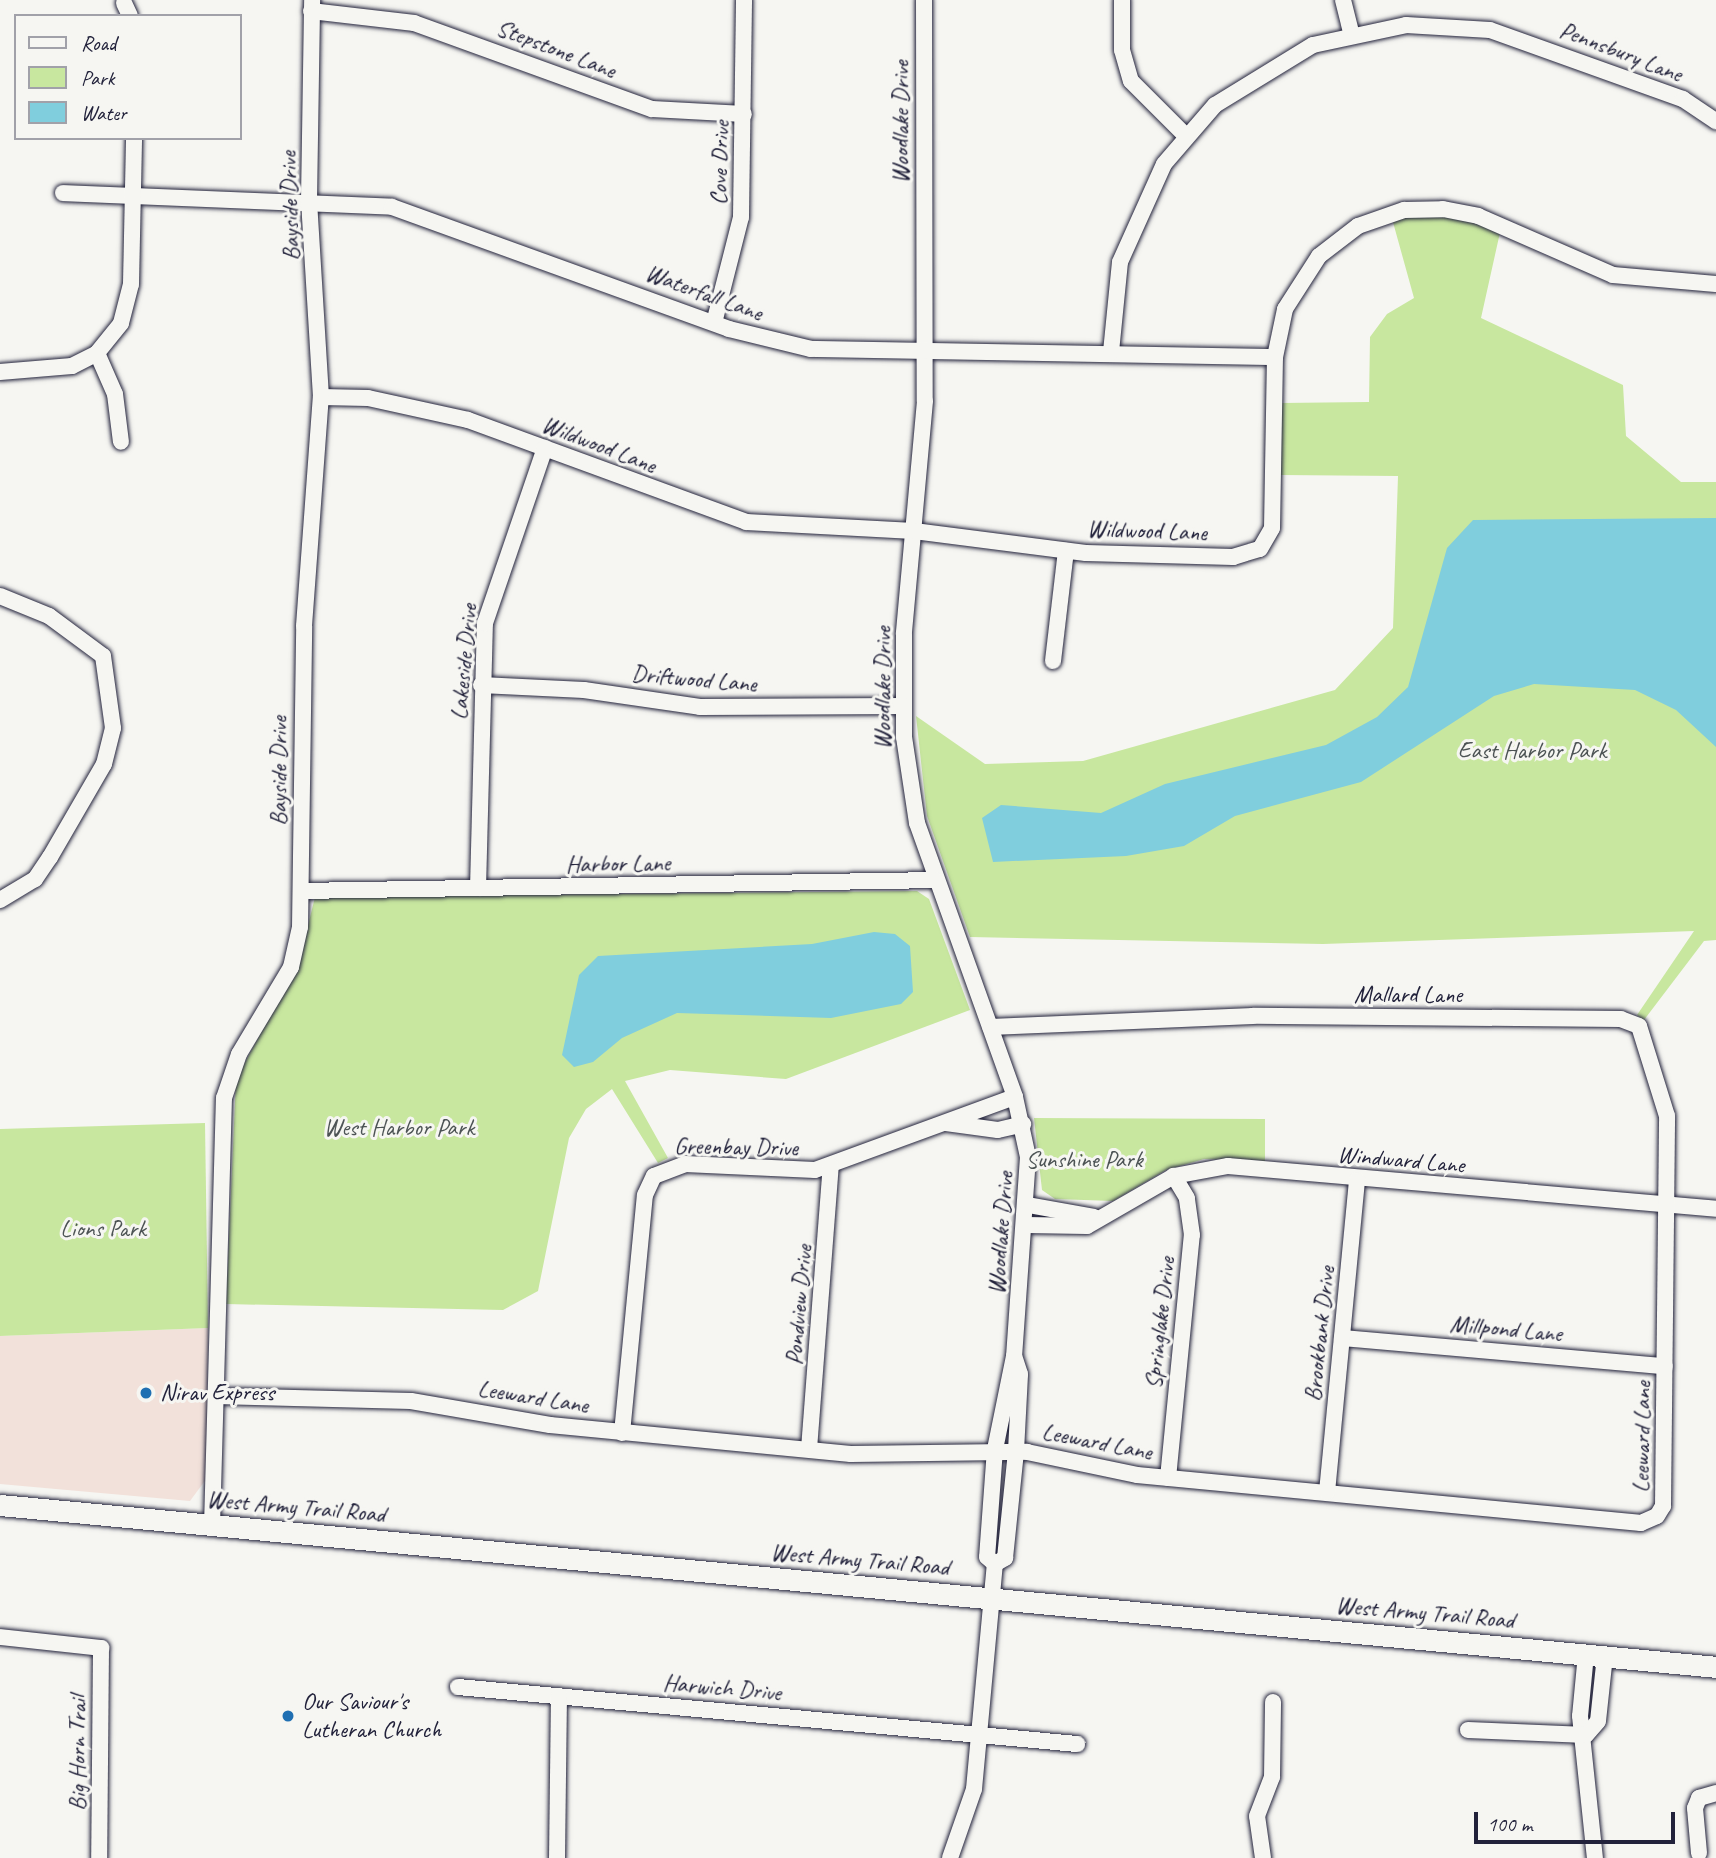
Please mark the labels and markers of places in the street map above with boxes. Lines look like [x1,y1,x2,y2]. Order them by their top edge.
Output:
place label: Nirav Express [160,1379,274,1407]
marker: Nirav Express [138,1385,154,1401]
place label: Our Saviour's Lutheran Church [302,1688,442,1744]
marker: Our Saviour's Lutheran Church [280,1708,296,1724]

